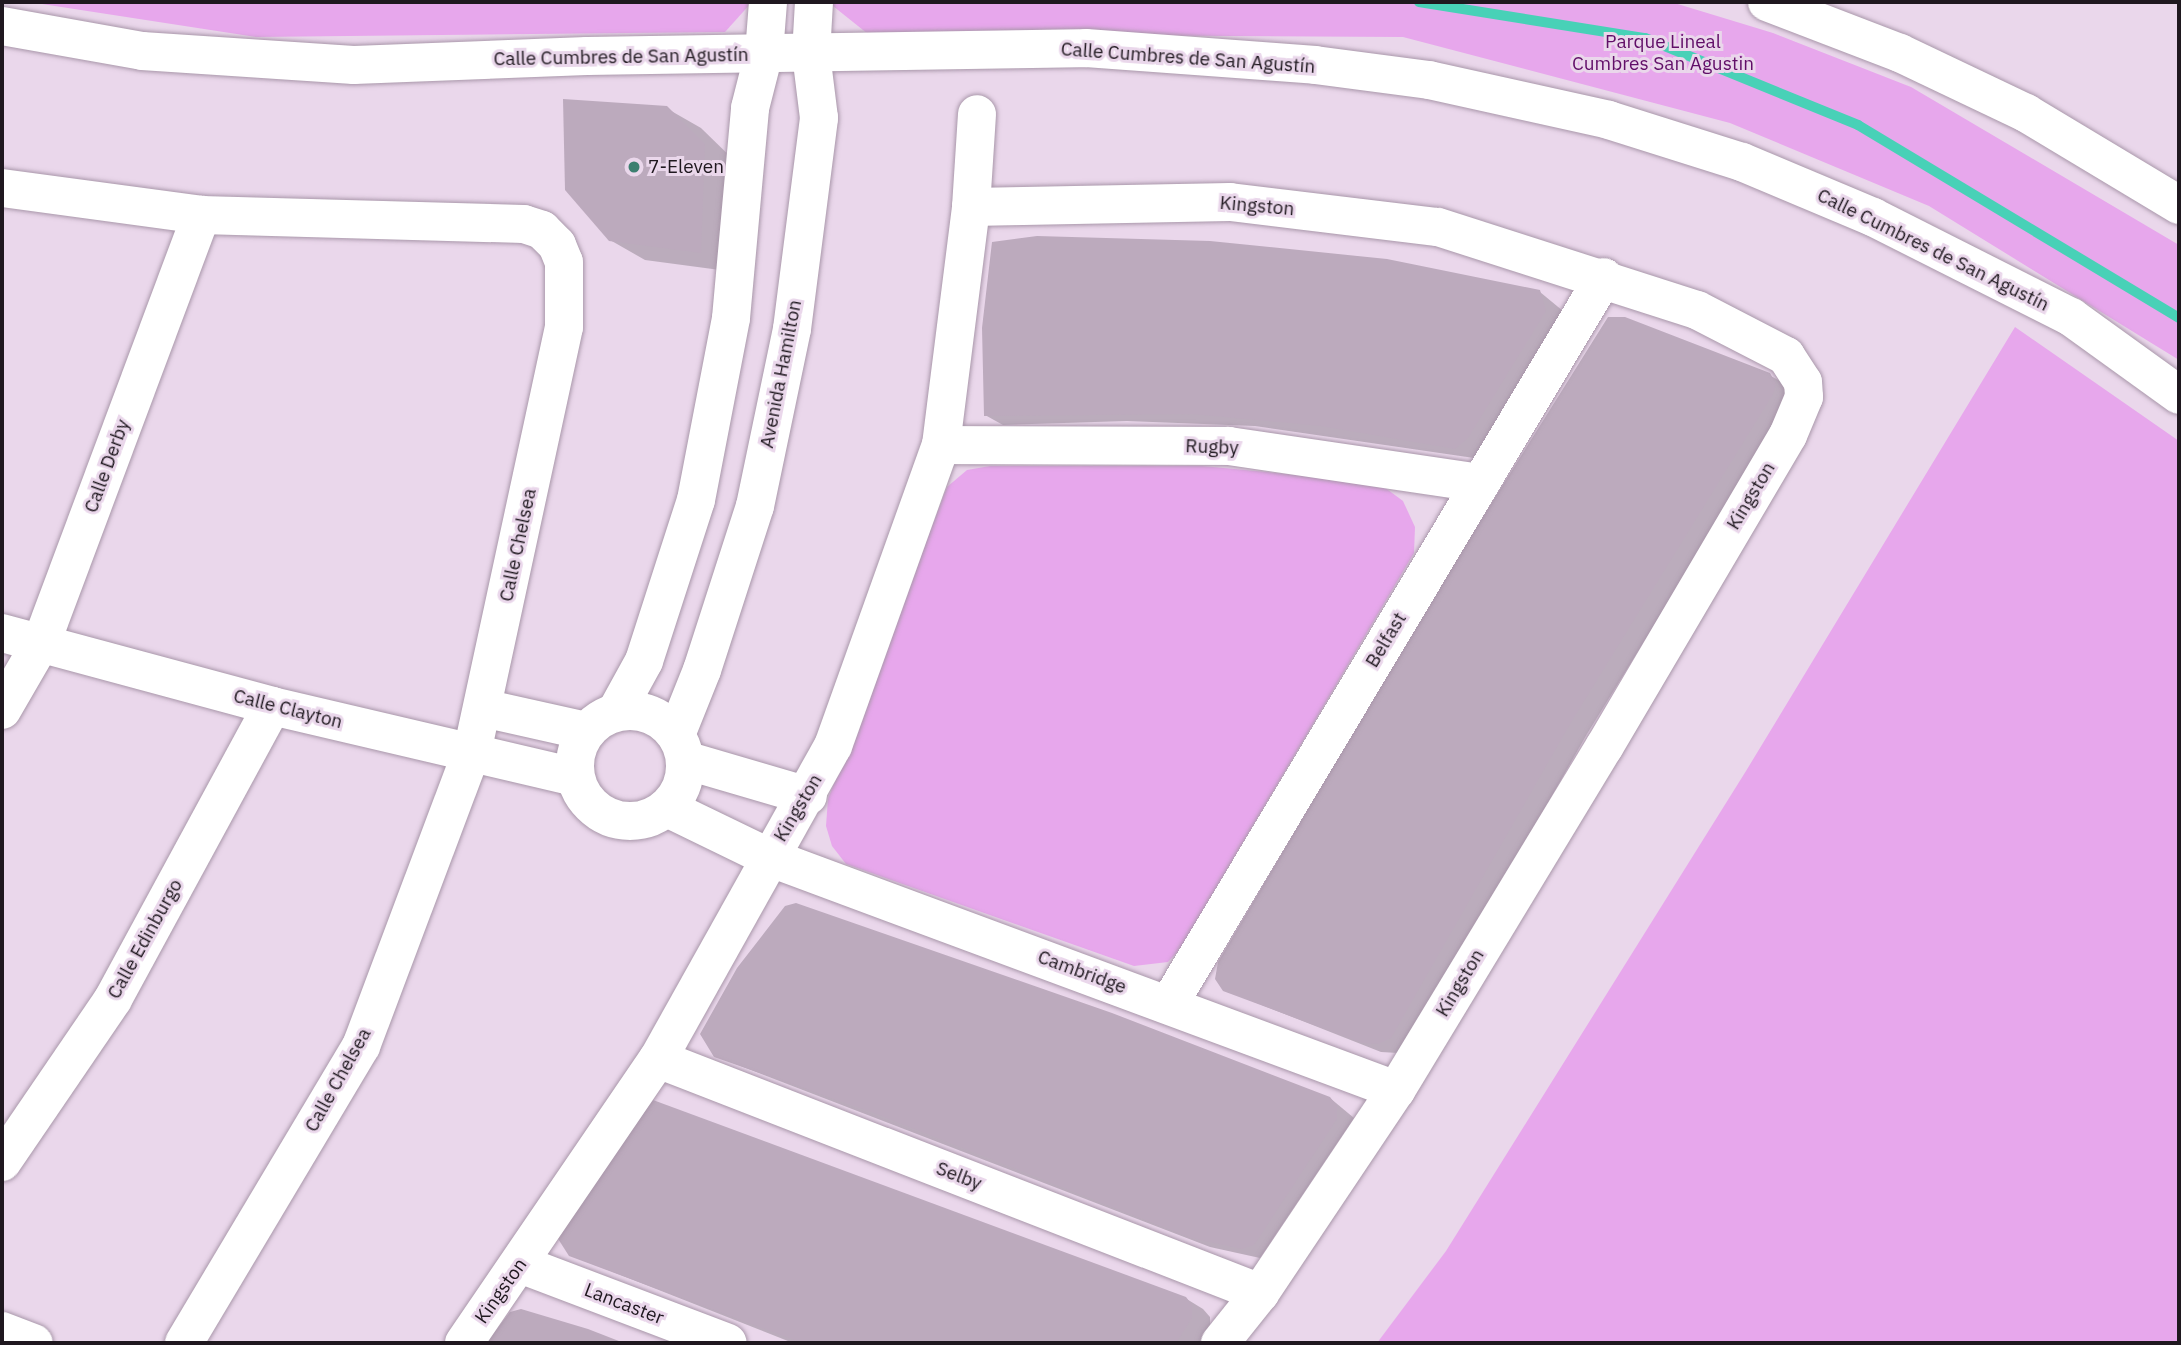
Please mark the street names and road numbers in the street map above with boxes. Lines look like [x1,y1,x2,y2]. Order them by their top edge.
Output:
street label: Calle Cumbres de San Agustín [1060,38,1316,78]
street label: Calle Cumbres de San Agustín [493,43,749,71]
street label: Calle Cumbres de San Agustín [1813,184,2053,316]
street label: Kingston [1219,191,1295,221]
street label: Avenida Hamilton [755,298,807,450]
street label: Calle Derby [80,416,134,516]
street label: Rugby [1185,435,1239,459]
street label: Kingston [1722,458,1780,534]
street label: Calle Chelsea [495,486,541,604]
street label: Belfast [1361,608,1411,672]
street label: Calle Clayton [231,684,345,734]
street label: Kingston [769,770,827,846]
street label: Calle Edinburgo [103,875,187,1003]
street label: Cambridge [1035,945,1129,999]
street label: Kingston [1431,945,1489,1021]
street label: Calle Chelsea [300,1024,376,1136]
street label: Selby [933,1157,985,1195]
street label: Kingston [470,1254,532,1328]
street label: Lancaster [581,1278,667,1330]

